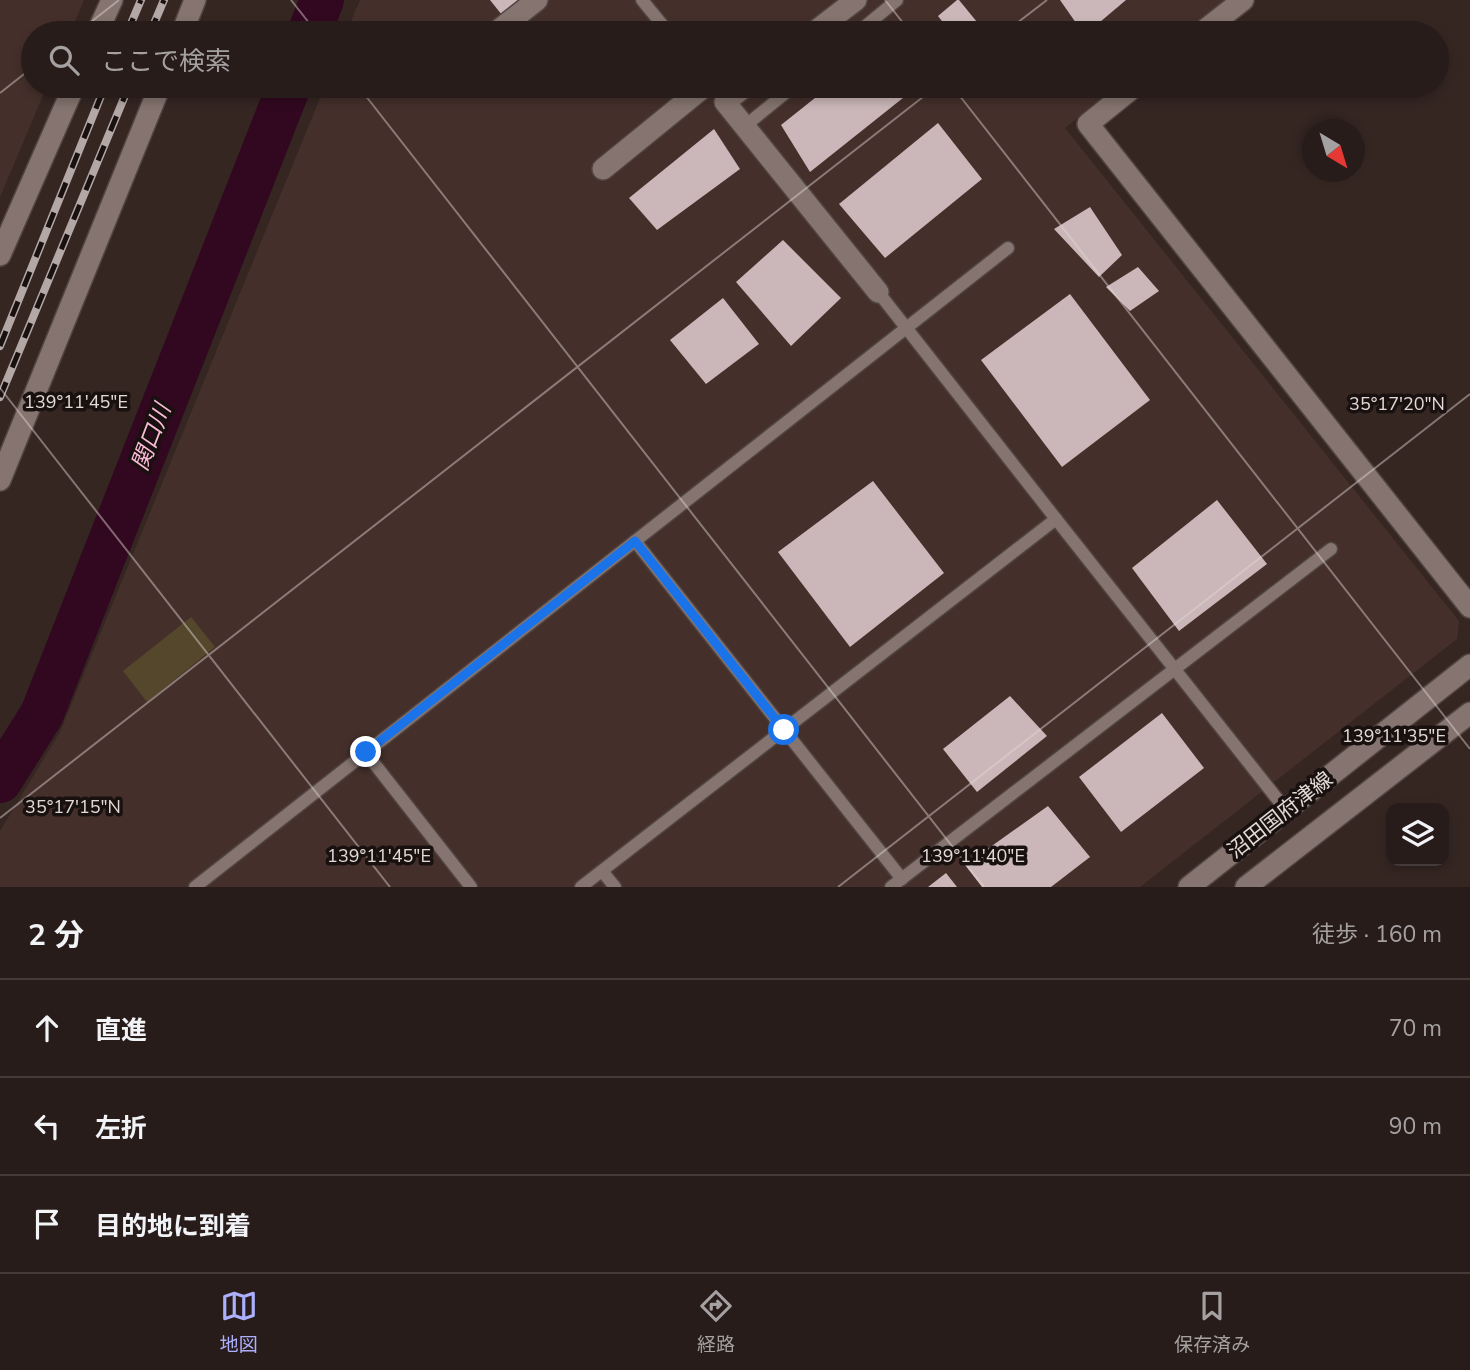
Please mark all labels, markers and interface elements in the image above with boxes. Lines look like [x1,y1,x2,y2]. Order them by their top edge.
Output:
search box [21,21,1449,98]
icon: search [45,41,83,79]
text: ここで検索 [101,44,231,79]
north arrow [1302,119,1365,182]
text: 139°11'45"E [24,390,128,414]
text: 35°17'20"N [1349,392,1445,416]
water label: 関口川 [125,397,179,475]
route start [768,714,799,745]
text: 139°11'35"E [1342,724,1446,748]
route end [350,736,381,767]
street label: 沼田国府津線 [1222,765,1338,865]
text: 35°17'15"N [25,795,121,819]
map controls [1386,803,1449,866]
button: layers [1386,803,1449,866]
text: 139°11'45"E [327,844,431,868]
text: 139°11'40"E [921,844,1025,868]
text: 2 分 [28,915,84,956]
text: 徒歩 · 160 m [1312,919,1442,950]
icon: ahead [28,1009,66,1047]
text: 直進 [95,1013,147,1048]
text: 70 m [1389,1013,1442,1044]
icon: left [28,1107,66,1145]
text: 左折 [95,1111,147,1146]
text: 90 m [1389,1111,1442,1142]
icon: arrive [28,1205,66,1243]
text: 目的地に到着 [95,1209,251,1244]
tab: 地図 [220,1287,258,1358]
tab: 経路 [697,1287,735,1358]
tab: 保存済み [1174,1287,1250,1358]

